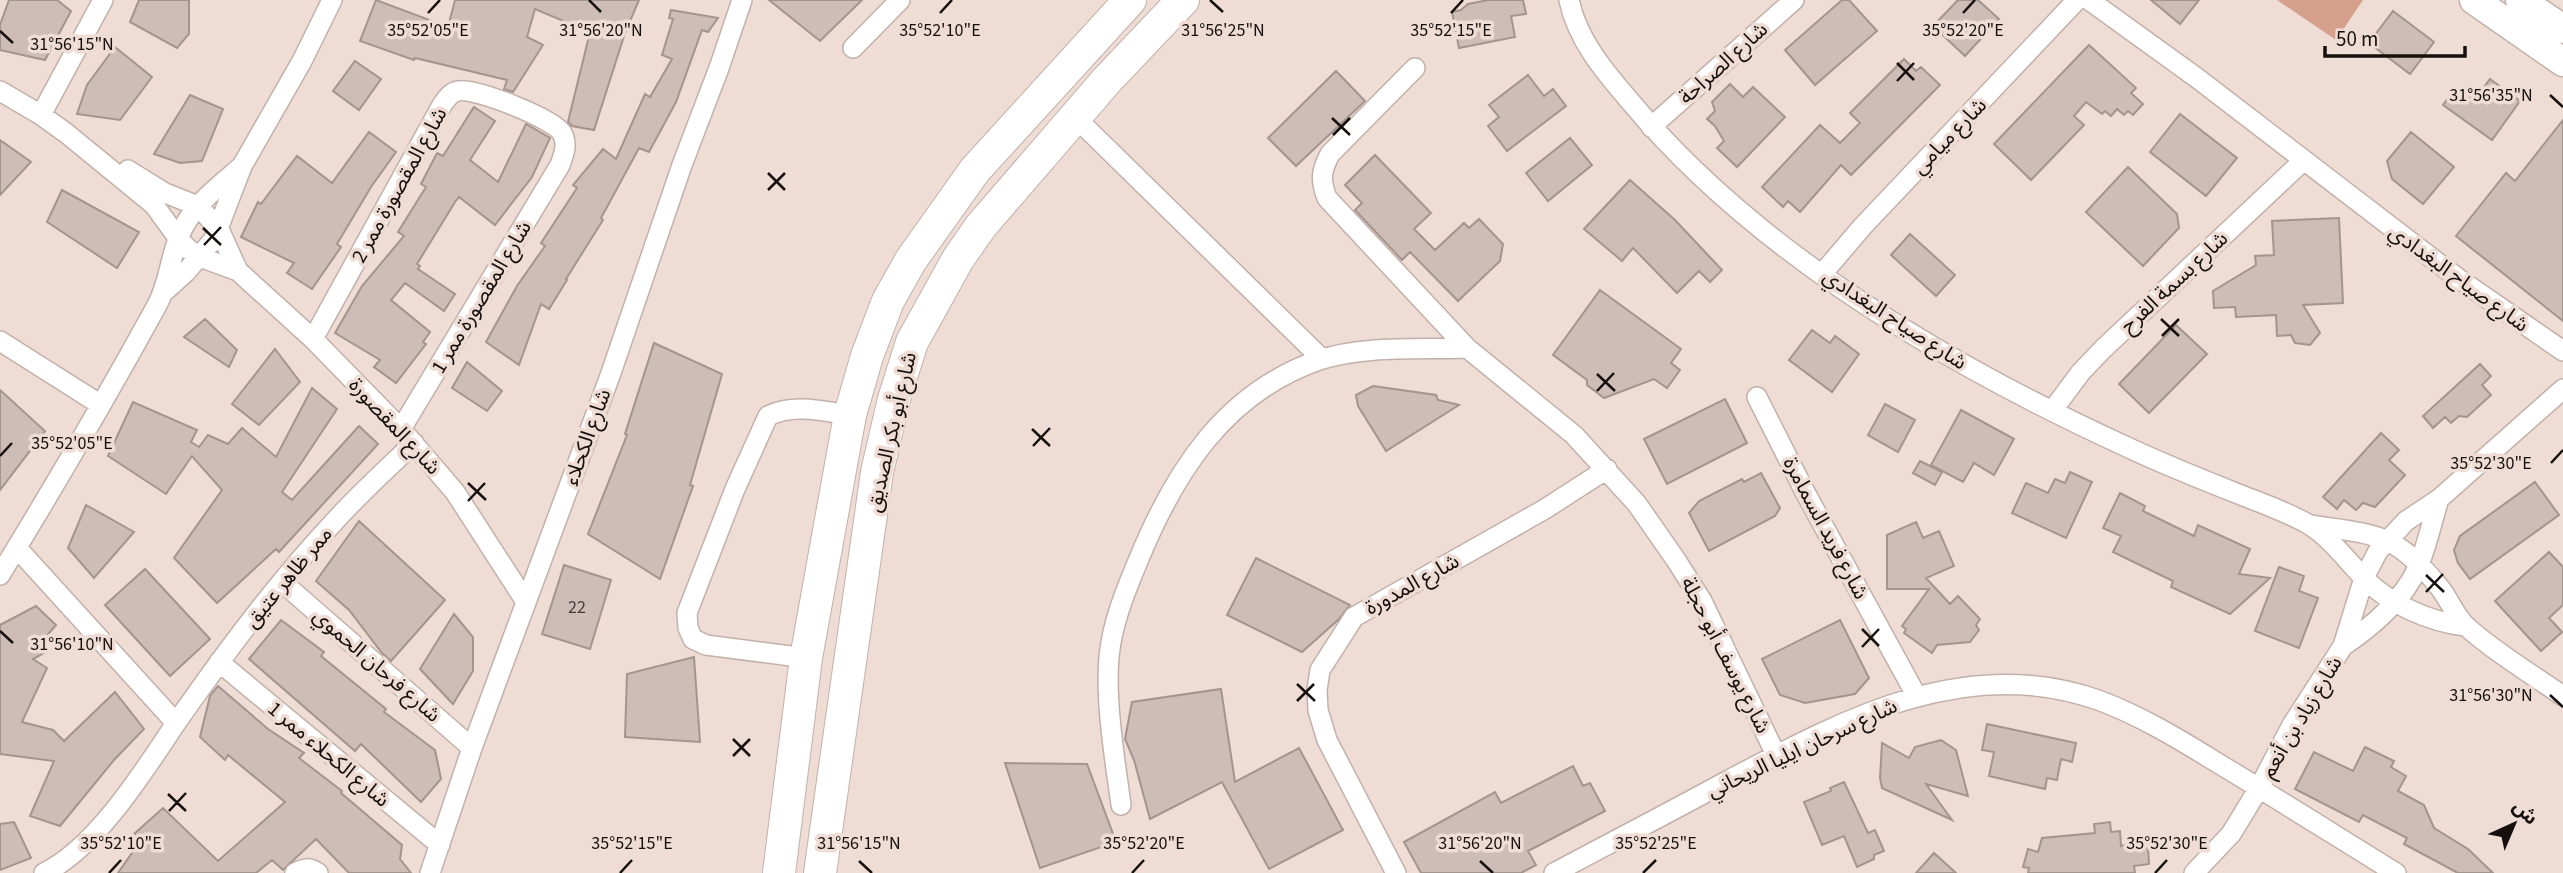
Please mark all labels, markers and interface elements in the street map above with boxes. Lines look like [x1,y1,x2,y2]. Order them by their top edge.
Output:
scale bar [2325,14,2465,58]
street label: شارع الصراحة [1672,15,1774,111]
text: 35°52'05"E [387,18,469,43]
text: 31°56'20"N [559,18,643,43]
text: 35°52'10"E [899,18,981,43]
text: 31°56'25"N [1181,18,1265,43]
text: 35°52'15"E [1410,18,1492,43]
text: 35°52'20"E [1922,18,2004,43]
text: 50 m [2336,24,2378,54]
text: 31°56'15"N [30,32,114,57]
text: 31°56'35"N [2449,83,2533,108]
street label: شارع ميامي [1905,91,1994,182]
street label: شارع المقصورة ممر 2 [344,102,454,268]
street label: شارع المقصورة ممر 1 [423,215,539,379]
street label: شارع صياح البغدادي [2382,217,2535,340]
street label: شارع بسمة الفرح [2113,224,2235,340]
street label: شارع صياح البغدادي [1817,261,1973,378]
street label: شارع أبو بكر الصديق [858,349,924,515]
street label: شارع المقصورة [342,371,448,481]
street label: شارع الكحلاء [556,384,618,490]
text: 35°52'05"E [31,431,113,456]
street label: شارع فريد السمامرة [1776,451,1876,605]
text: 35°52'30"E [2450,451,2532,476]
street label: ممر ظاهر عتيق [237,520,339,634]
street label: شارع المدورة [1359,546,1465,622]
street label: شارع يوسف أبو حجلة [1674,572,1778,738]
house number: 22 [568,595,586,620]
street label: شارع فرحان الحموي [306,601,448,730]
text: 31°56'10"N [30,632,114,657]
street label: شارع زياد بن أنعم [2253,650,2349,784]
text: 31°56'30"N [2449,683,2533,708]
street label: شارع سرحان ايليا الريحاني [1702,691,1902,806]
street label: شارع الكحلاء ممر 1 [261,694,397,814]
north arrow [2479,789,2549,859]
text: ش [2506,794,2544,832]
text: 35°52'10"E [80,831,162,856]
text: 35°52'15"E [591,831,673,856]
text: 31°56'15"N [817,831,901,856]
text: 35°52'20"E [1103,831,1185,856]
text: 31°56'20"N [1438,831,1522,856]
text: 35°52'25"E [1615,831,1697,856]
text: 35°52'30"E [2126,831,2208,856]

